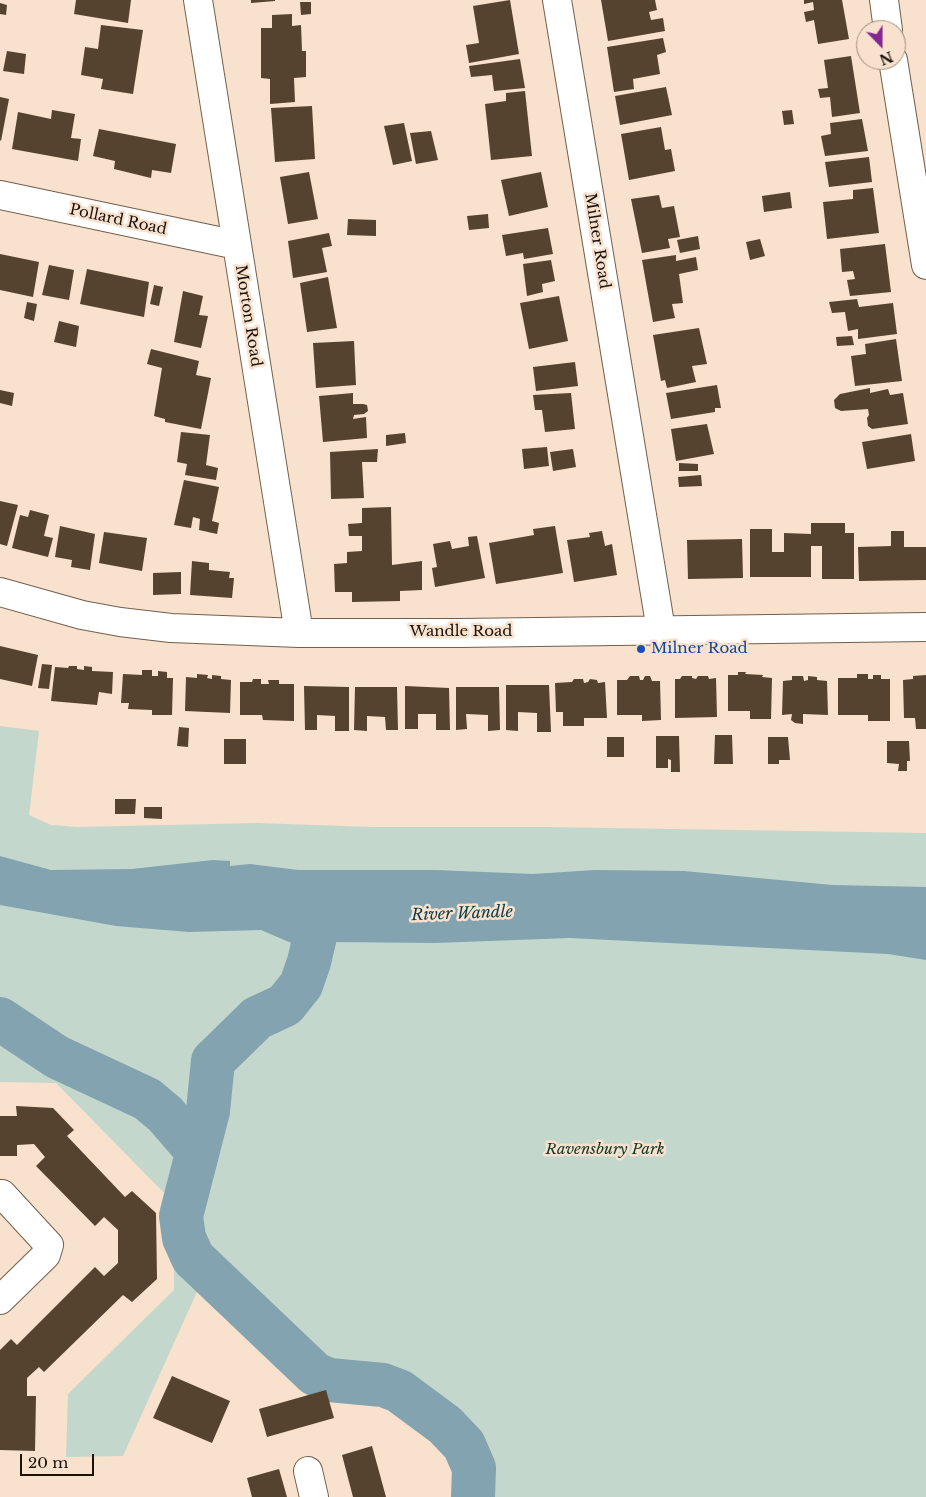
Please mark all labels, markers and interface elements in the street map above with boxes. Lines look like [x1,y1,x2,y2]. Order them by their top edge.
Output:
north arrow [856,20,906,70]
text: N [877,47,896,69]
street label: Milner Road [581,192,613,290]
street label: Pollard Road [68,201,168,239]
street label: Morton Road [231,264,265,368]
street label: Wandle Road [410,623,512,641]
place label: Milner Road [651,640,748,658]
marker: Milner Road [635,643,647,655]
water label: River Wandle [411,903,513,925]
park label: Ravensbury Park [546,1141,664,1159]
scale bar [22,1444,96,1476]
text: 20 m [28,1453,68,1472]

